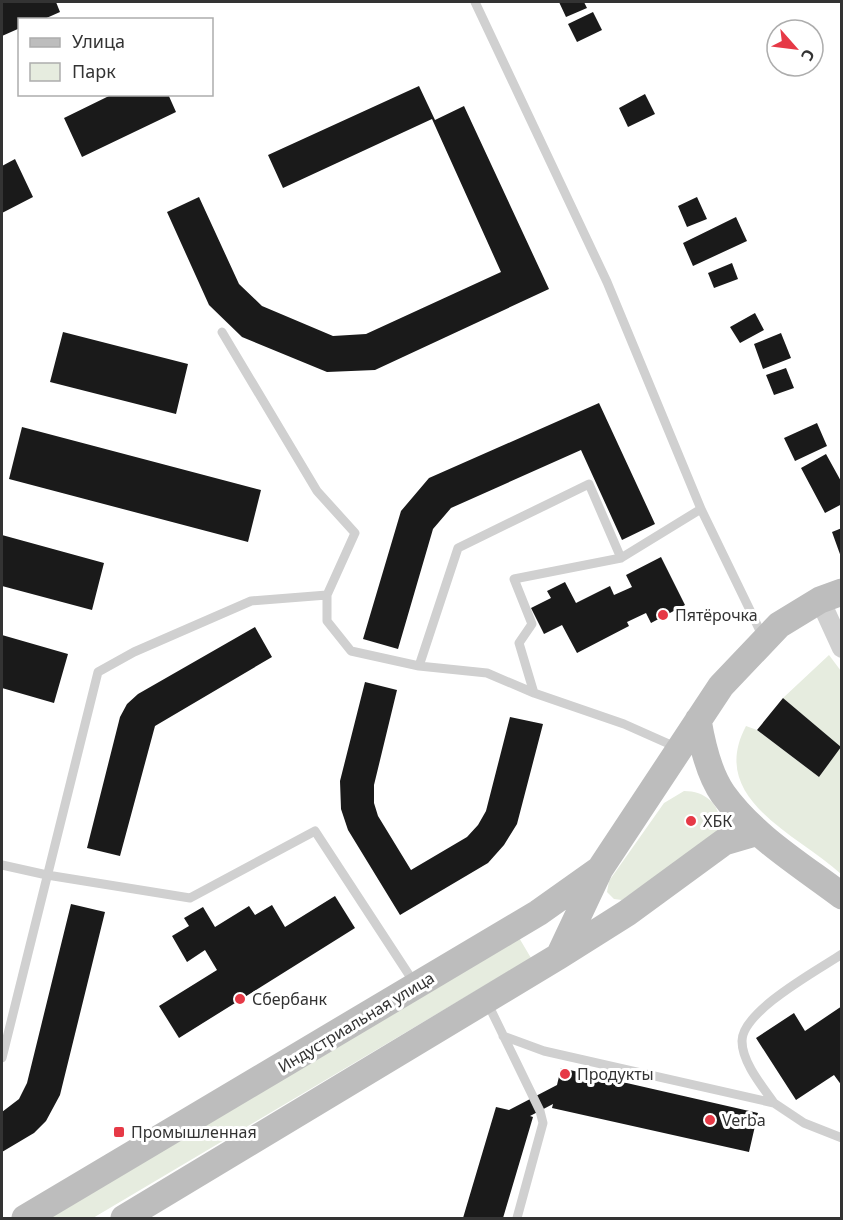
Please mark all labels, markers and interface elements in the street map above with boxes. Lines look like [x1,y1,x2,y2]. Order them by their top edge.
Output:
legend [18,18,213,96]
north arrow [765,18,825,78]
text: Улица [72,29,125,53]
text: С [796,45,820,65]
text: Парк [72,59,116,83]
place label: Пятёрочка [675,604,758,626]
marker: Пятёрочка [656,608,670,622]
place label: ХБК [703,810,732,832]
marker: ХБК [684,814,698,828]
street label: Индустриальная улица [274,967,438,1077]
place label: Сбербанк [252,988,328,1010]
marker: Сбербанк [233,992,247,1006]
place label: Продукты [577,1063,654,1085]
marker: Продукты [558,1067,572,1081]
place label: Verba [722,1109,766,1131]
marker: Verba [703,1113,717,1127]
place label: Промышленная [131,1121,257,1143]
marker: Промышленная [112,1125,126,1139]

